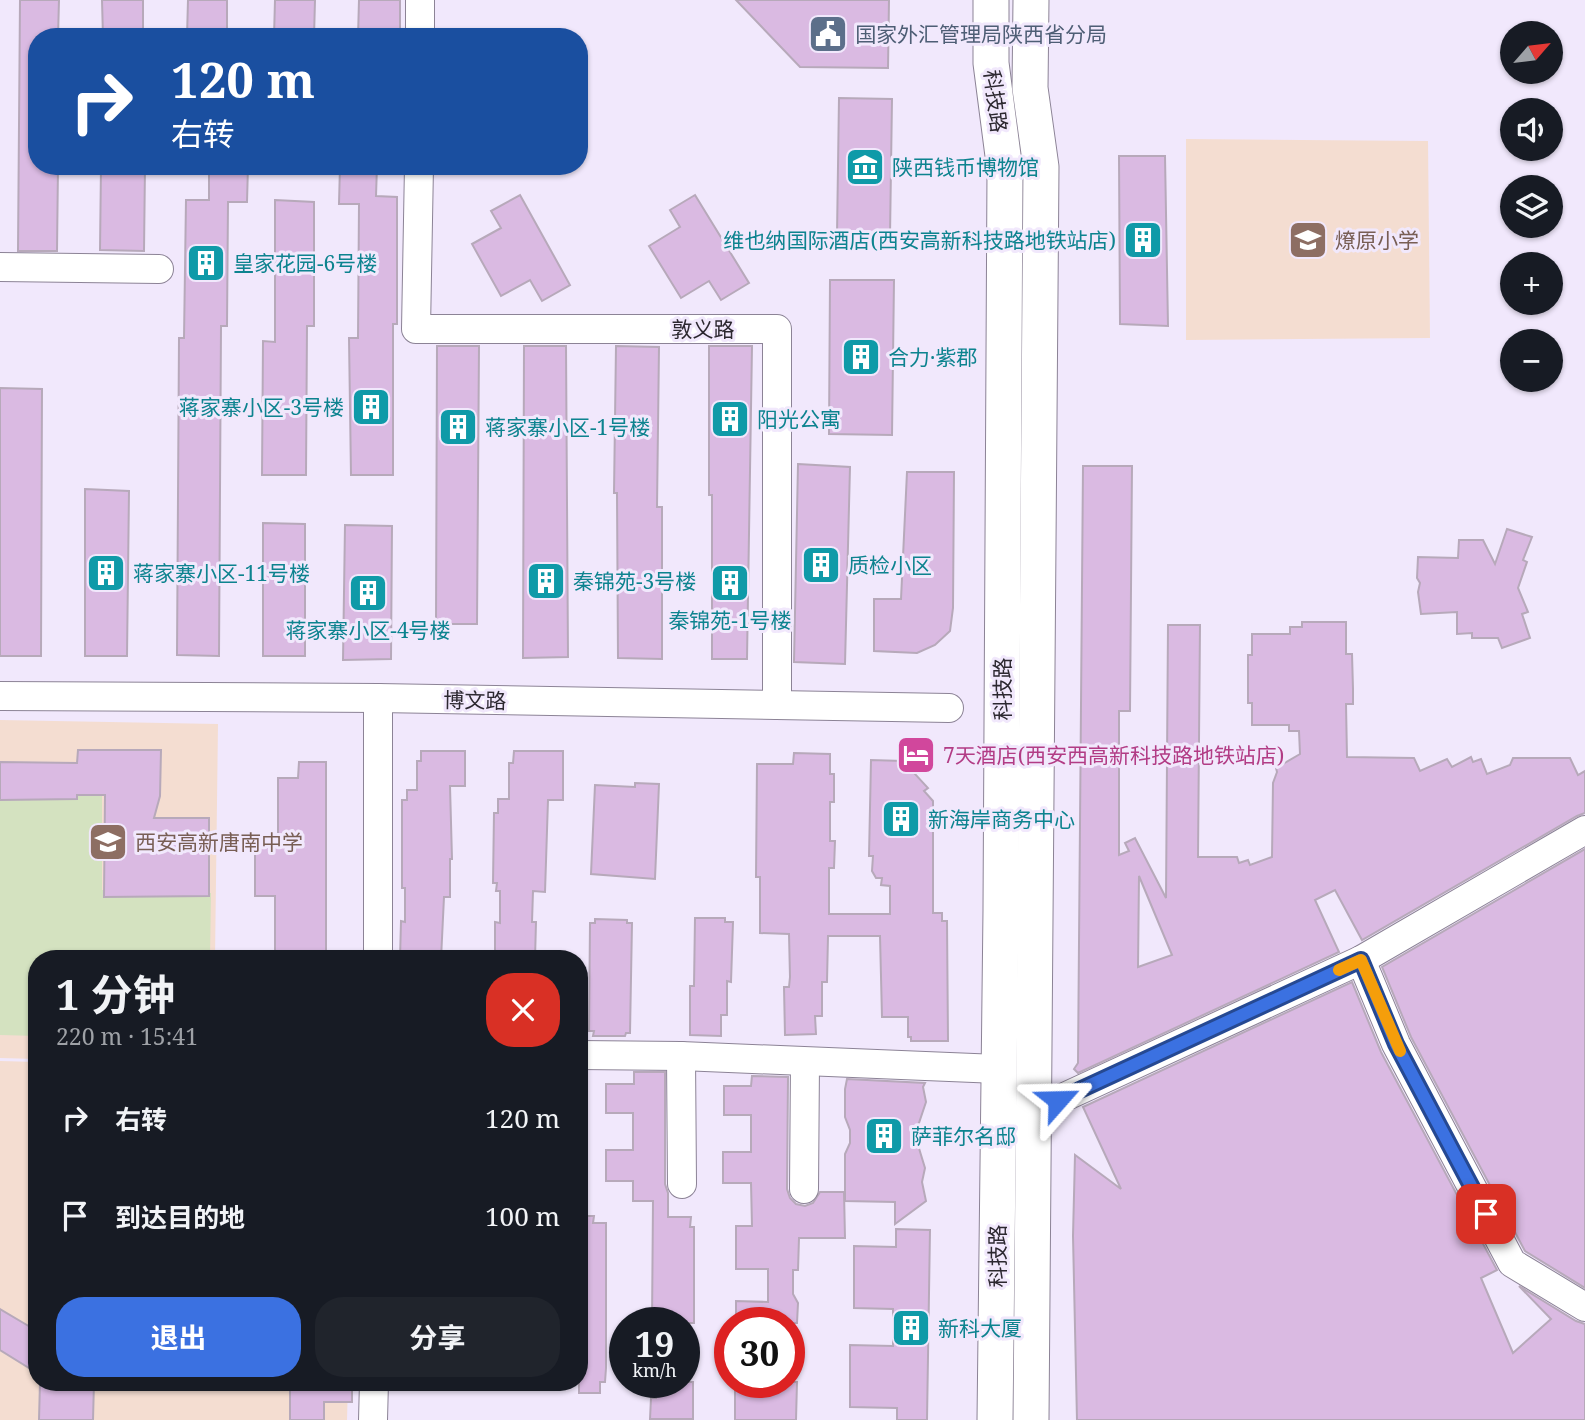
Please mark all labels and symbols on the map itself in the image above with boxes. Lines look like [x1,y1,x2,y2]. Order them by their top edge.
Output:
public building icon: 国家外汇管理局陕西省分局 [807,13,849,55]
place label: 国家外汇管理局陕西省分局 [855,20,1107,48]
north arrow [1500,21,1563,84]
street label: 科技路 [978,68,1014,134]
museum icon: 陕西钱币博物馆 [844,146,886,188]
place label: 陕西钱币博物馆 [892,153,1039,181]
building icon: 维也纳国际酒店(西安高新科技路地铁站店) [1122,219,1164,261]
school or university icon: 燎原小学 [1287,219,1329,261]
place label: 维也纳国际酒店(西安高新科技路地铁站店) [723,226,1116,254]
place label: 燎原小学 [1335,226,1419,254]
building icon: 皇家花园-6号楼 [185,242,227,284]
place label: 皇家花园-6号楼 [233,249,377,277]
street label: 敦义路 [672,315,735,343]
building icon: 合力·紫郡 [840,336,882,378]
place label: 合力·紫郡 [888,343,977,371]
building icon: 蒋家寨小区-3号楼 [350,386,392,428]
place label: 蒋家寨小区-3号楼 [179,393,344,421]
building icon: 阳光公寓 [709,398,751,440]
place label: 阳光公寓 [757,405,841,433]
building icon: 蒋家寨小区-1号楼 [437,406,479,448]
place label: 蒋家寨小区-1号楼 [485,413,650,441]
building icon: 质检小区 [800,544,842,586]
place label: 质检小区 [848,551,932,579]
building icon: 蒋家寨小区-11号楼 [85,552,127,594]
place label: 蒋家寨小区-11号楼 [133,559,310,587]
building icon: 秦锦苑-3号楼 [525,560,567,602]
building icon: 秦锦苑-1号楼 [709,562,751,604]
place label: 秦锦苑-3号楼 [573,567,696,595]
building icon: 蒋家寨小区-4号楼 [347,572,389,614]
place label: 秦锦苑-1号楼 [668,606,792,634]
place label: 蒋家寨小区-4号楼 [285,616,451,644]
street label: 科技路 [988,658,1016,721]
street label: 博文路 [443,685,507,715]
hotel icon: 7天酒店(西安西高新科技路地铁站店) [895,734,937,776]
place label: 7天酒店(西安西高新科技路地铁站店) [943,741,1284,769]
building icon: 新海岸商务中心 [880,798,922,840]
place label: 新海岸商务中心 [928,805,1075,833]
school or university icon: 西安高新唐南中学 [87,821,129,863]
place label: 西安高新唐南中学 [135,828,303,856]
position arrow [1021,1063,1095,1137]
building icon: 萨菲尔名邸 [863,1115,905,1157]
place label: 萨菲尔名邸 [911,1122,1016,1150]
pin [1456,1184,1516,1244]
street label: 科技路 [983,1225,1011,1288]
speed limit sign: 30 [714,1307,805,1398]
building icon: 新科大厦 [890,1307,932,1349]
place label: 新科大厦 [938,1314,1022,1342]

